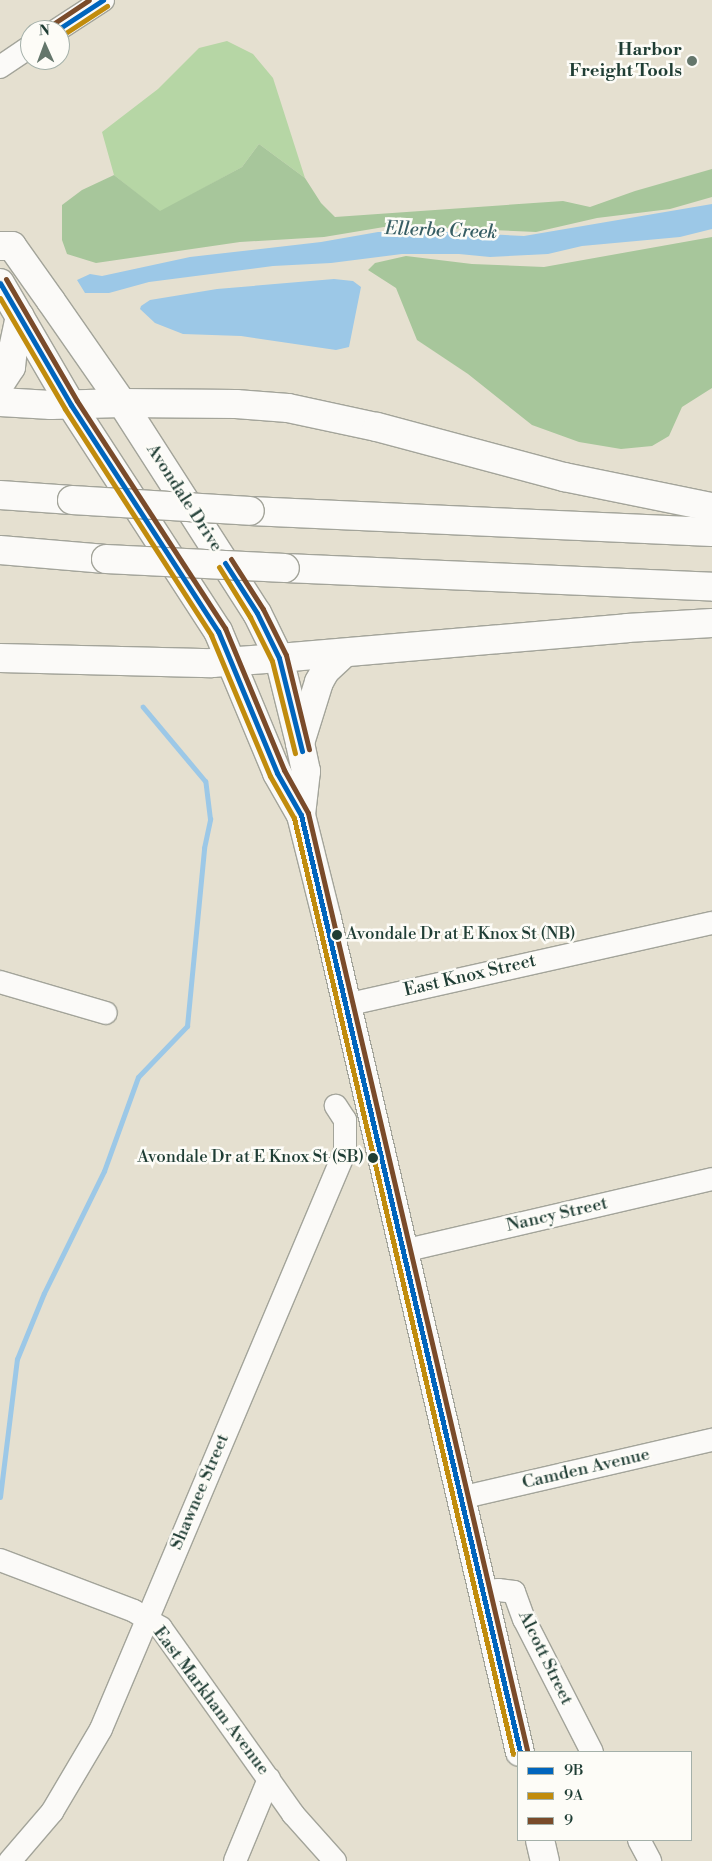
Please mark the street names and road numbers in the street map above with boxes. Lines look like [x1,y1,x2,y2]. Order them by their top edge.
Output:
street label: Avondale Drive [141,440,227,556]
street label: East Knox Street [402,950,538,1002]
street label: Nancy Street [504,1193,610,1237]
street label: Shawnee Street [166,1431,234,1553]
street label: Camden Avenue [520,1444,652,1494]
street label: Alcott Street [513,1607,577,1709]
street label: East Markham Avenue [148,1623,274,1779]

